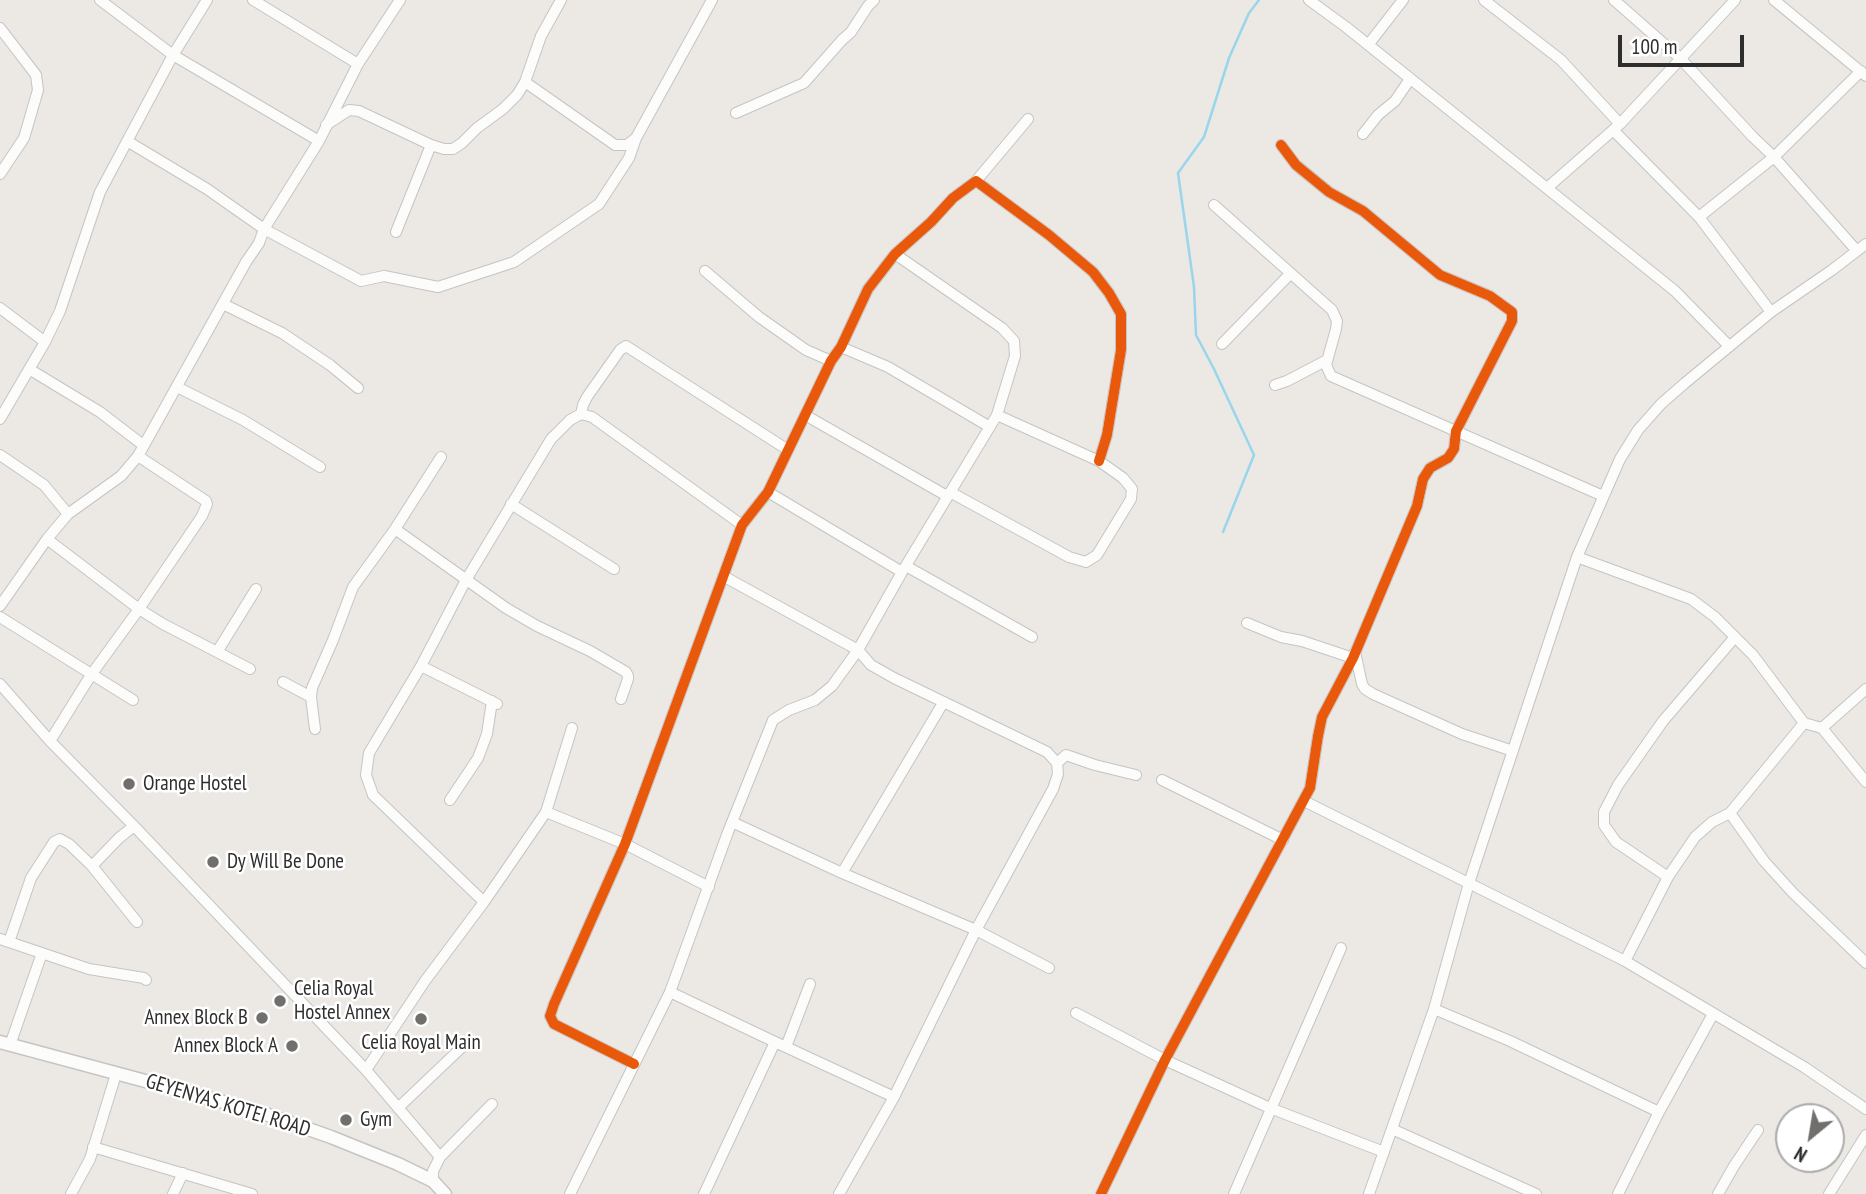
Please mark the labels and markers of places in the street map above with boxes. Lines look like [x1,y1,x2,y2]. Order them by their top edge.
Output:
place label: Orange Hostel [143,771,247,797]
marker: Orange Hostel [121,776,137,792]
place label: Dy Will Be Done [227,849,344,875]
marker: Dy Will Be Done [205,854,221,870]
place label: Celia Royal Hostel Annex [294,976,390,1026]
marker: Celia Royal Hostel Annex [272,993,288,1009]
place label: Annex Block B [144,1005,248,1031]
marker: Annex Block B [254,1010,270,1026]
marker: Celia Royal Main [413,1011,429,1027]
place label: Celia Royal Main [361,1030,481,1056]
place label: Annex Block A [174,1033,278,1059]
marker: Annex Block A [284,1038,300,1054]
place label: Gym [360,1107,392,1133]
marker: Gym [338,1112,354,1128]

